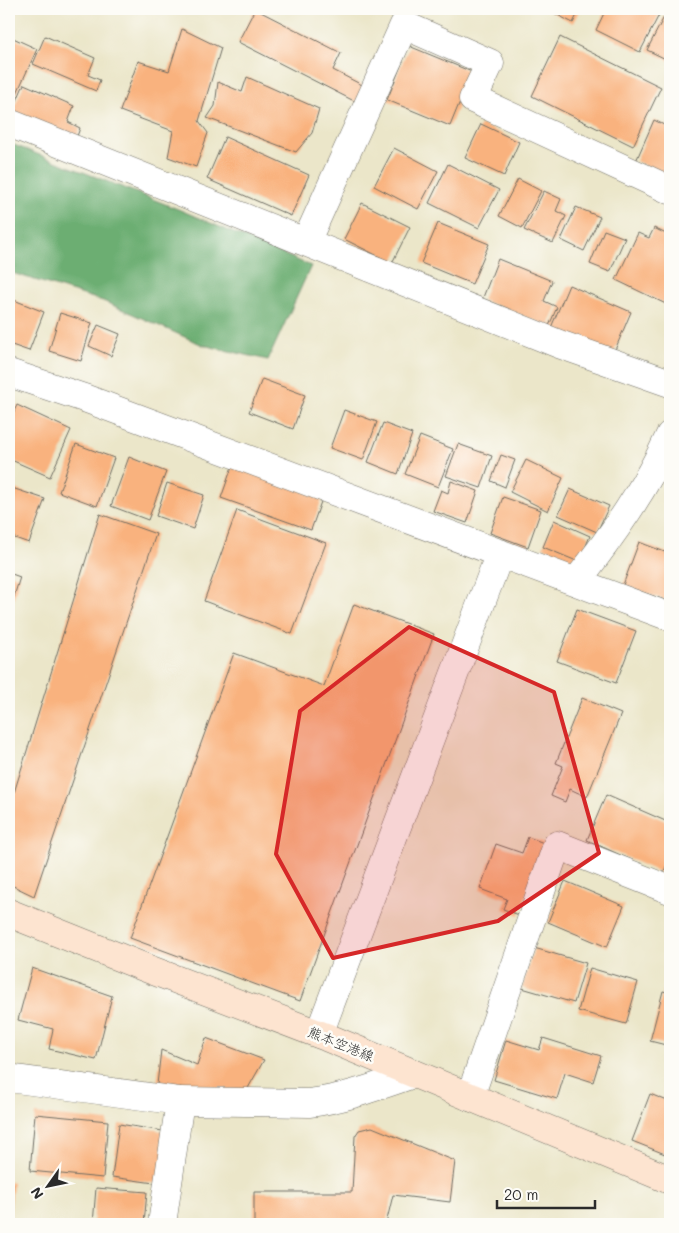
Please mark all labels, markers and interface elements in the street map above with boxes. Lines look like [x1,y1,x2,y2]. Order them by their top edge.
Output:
street label: 熊本空港線 [305,1022,377,1065]
north arrow [22,1160,72,1210]
scale bar [497,1178,594,1210]
text: N [26,1184,48,1203]
text: 20 m [504,1184,538,1204]

